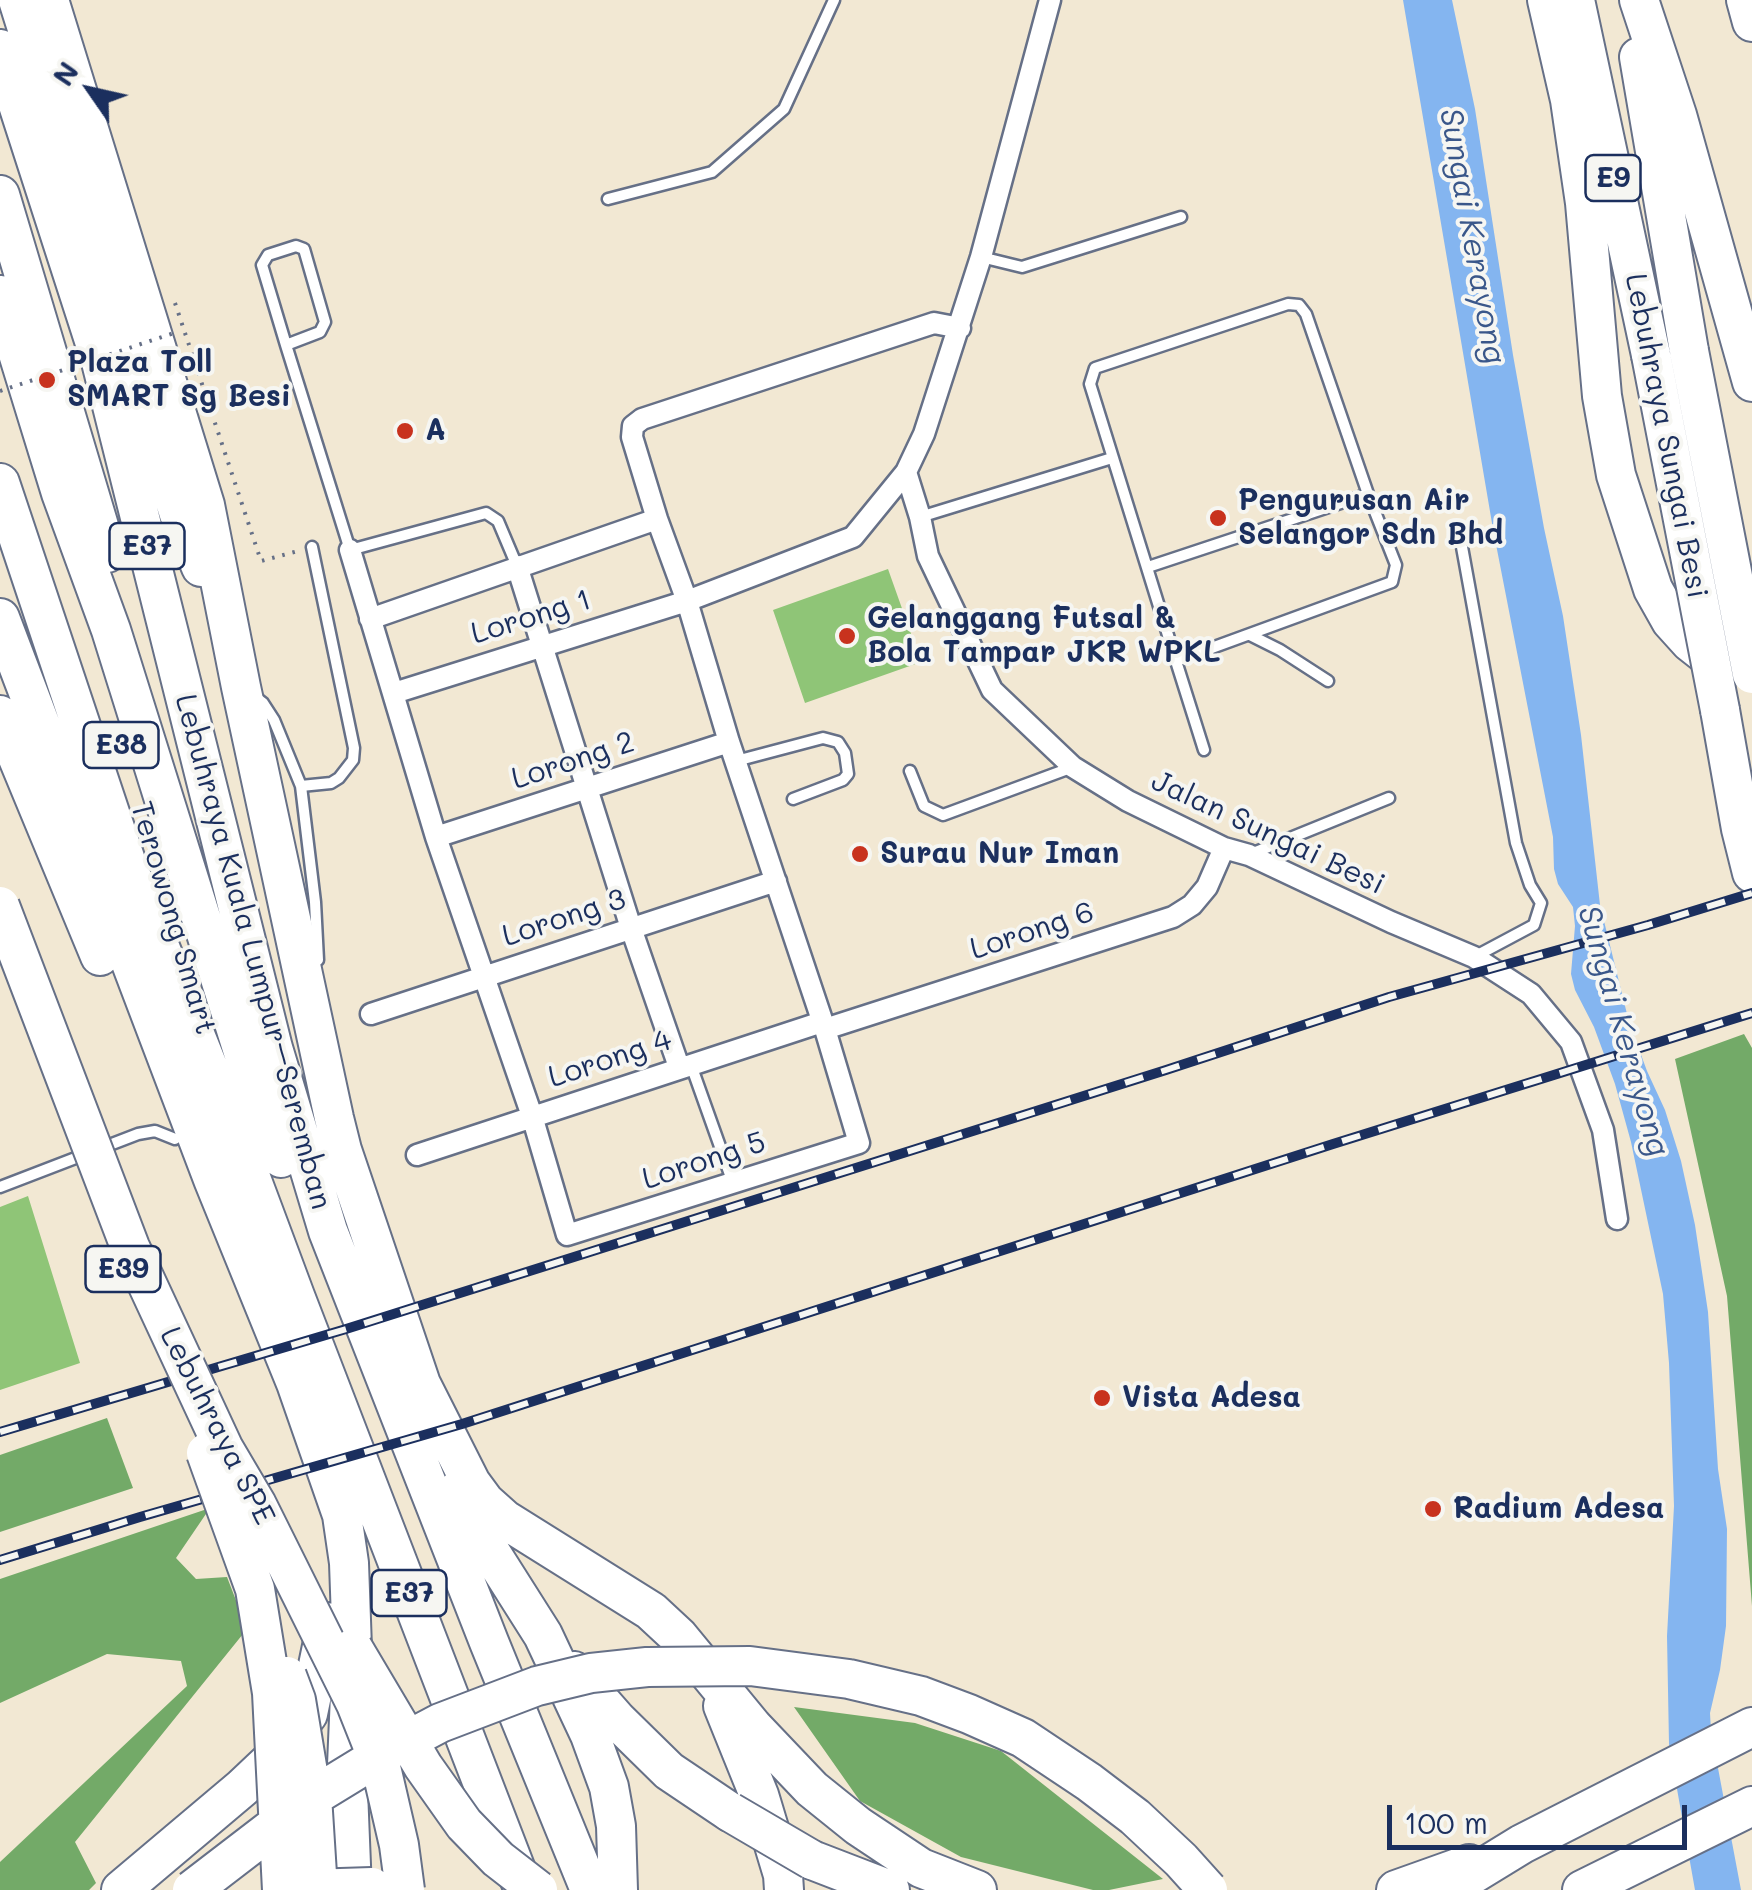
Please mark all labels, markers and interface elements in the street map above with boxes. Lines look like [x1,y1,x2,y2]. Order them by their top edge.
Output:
north arrow [40,40,140,140]
text: N [44,54,86,92]
water label: Sungai Kerayong [1431,105,1513,367]
road number: E9 [1586,155,1640,201]
street label: Lebuhraya Sungai Besi [1617,270,1715,602]
place label: Plaza Toll SMART Sg Besi [67,345,291,416]
marker: Plaza Toll SMART Sg Besi [36,369,58,391]
place label: A [425,413,446,449]
marker: A [394,420,416,442]
place label: Pengurusan Air Selangor Sdn Bhd [1238,483,1503,554]
marker: Pengurusan Air Selangor Sdn Bhd [1207,507,1229,529]
road number: E37 [110,523,184,569]
street label: Lorong 1 [467,582,595,652]
place label: Gelanggang Futsal & Bola Tampar JKR WPKL [867,601,1221,672]
marker: Gelanggang Futsal & Bola Tampar JKR WPKL [836,625,858,647]
street label: Lebuhraya Kuala Lumpur–Seremban [167,691,339,1213]
road number: E38 [84,722,158,768]
street label: Lorong 2 [507,724,639,798]
street label: Jalan Sungai Besi [1146,763,1390,903]
street label: Terowong Smart [123,797,223,1039]
place label: Surau Nur Iman [880,836,1119,872]
marker: Surau Nur Iman [849,843,871,865]
street label: Lorong 3 [498,881,630,955]
street label: Lorong 6 [965,894,1099,968]
water label: Sungai Kerayong [1569,901,1677,1161]
street label: Lorong 4 [544,1022,676,1096]
street label: Lorong 5 [638,1124,770,1198]
road number: E39 [86,1246,160,1292]
street label: Lebuhraya SPE [152,1321,282,1531]
place label: Vista Adesa [1122,1380,1301,1416]
marker: Vista Adesa [1091,1387,1113,1409]
place label: Radium Adesa [1453,1491,1664,1527]
marker: Radium Adesa [1422,1498,1444,1520]
road number: E37 [372,1570,446,1616]
scale bar [1392,1785,1692,1847]
text: 100 m [1404,1802,1488,1842]

